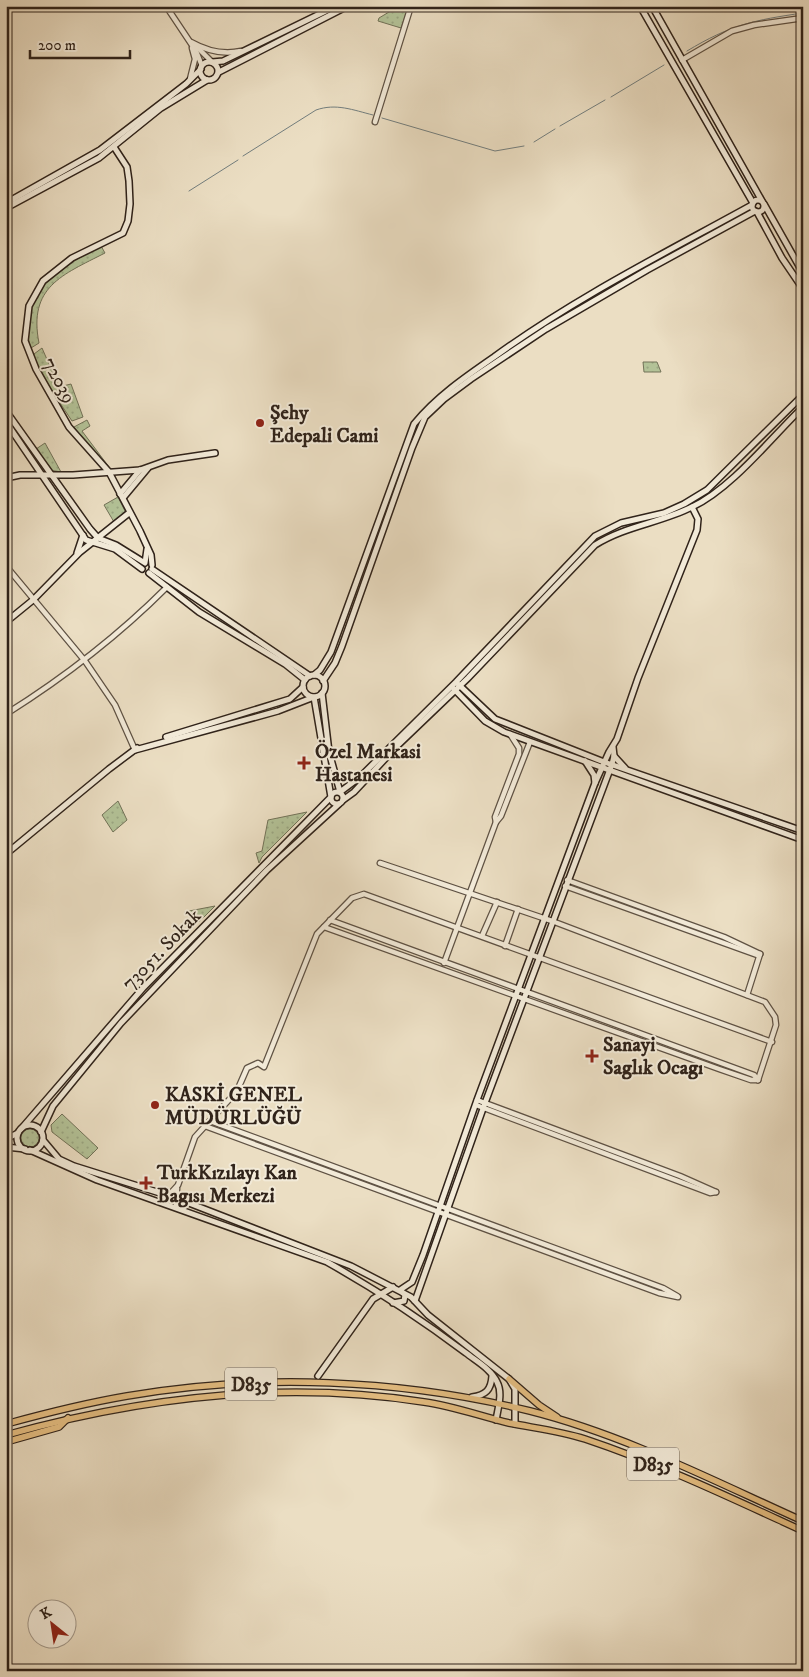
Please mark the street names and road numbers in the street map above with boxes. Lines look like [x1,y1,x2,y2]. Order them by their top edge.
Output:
street label: 72039 [36,353,81,408]
street label: 73051. Sokak [117,904,207,996]
road number: D835 [225,1368,277,1400]
road number: D835 [627,1448,679,1480]

